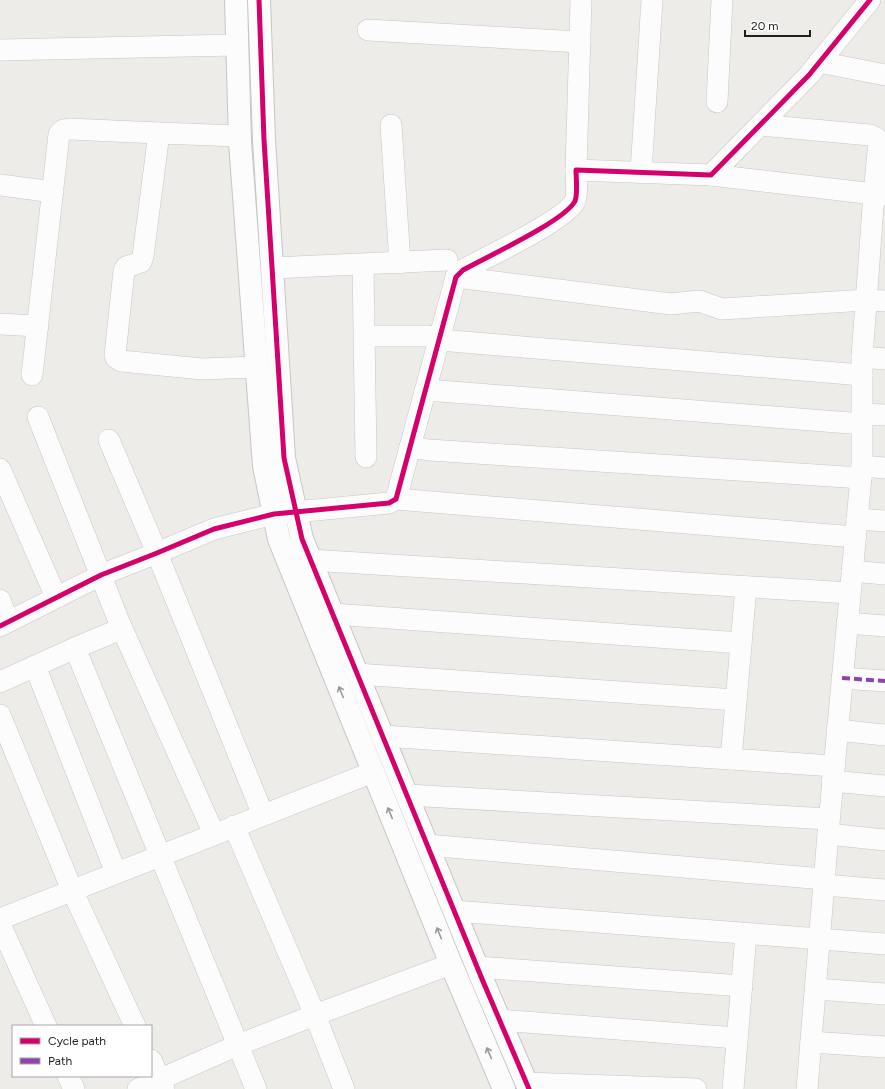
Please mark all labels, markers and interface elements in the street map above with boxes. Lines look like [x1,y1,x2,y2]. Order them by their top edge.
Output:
scale bar [745,12,810,38]
text: 20 m [751,19,779,33]
one-way arrow [337,687,344,699]
one-way arrow [385,807,393,819]
one-way arrow [434,928,442,940]
legend [12,1025,152,1077]
text: Cycle path [48,1034,106,1048]
one-way arrow [484,1048,492,1060]
text: Path [48,1054,72,1068]

